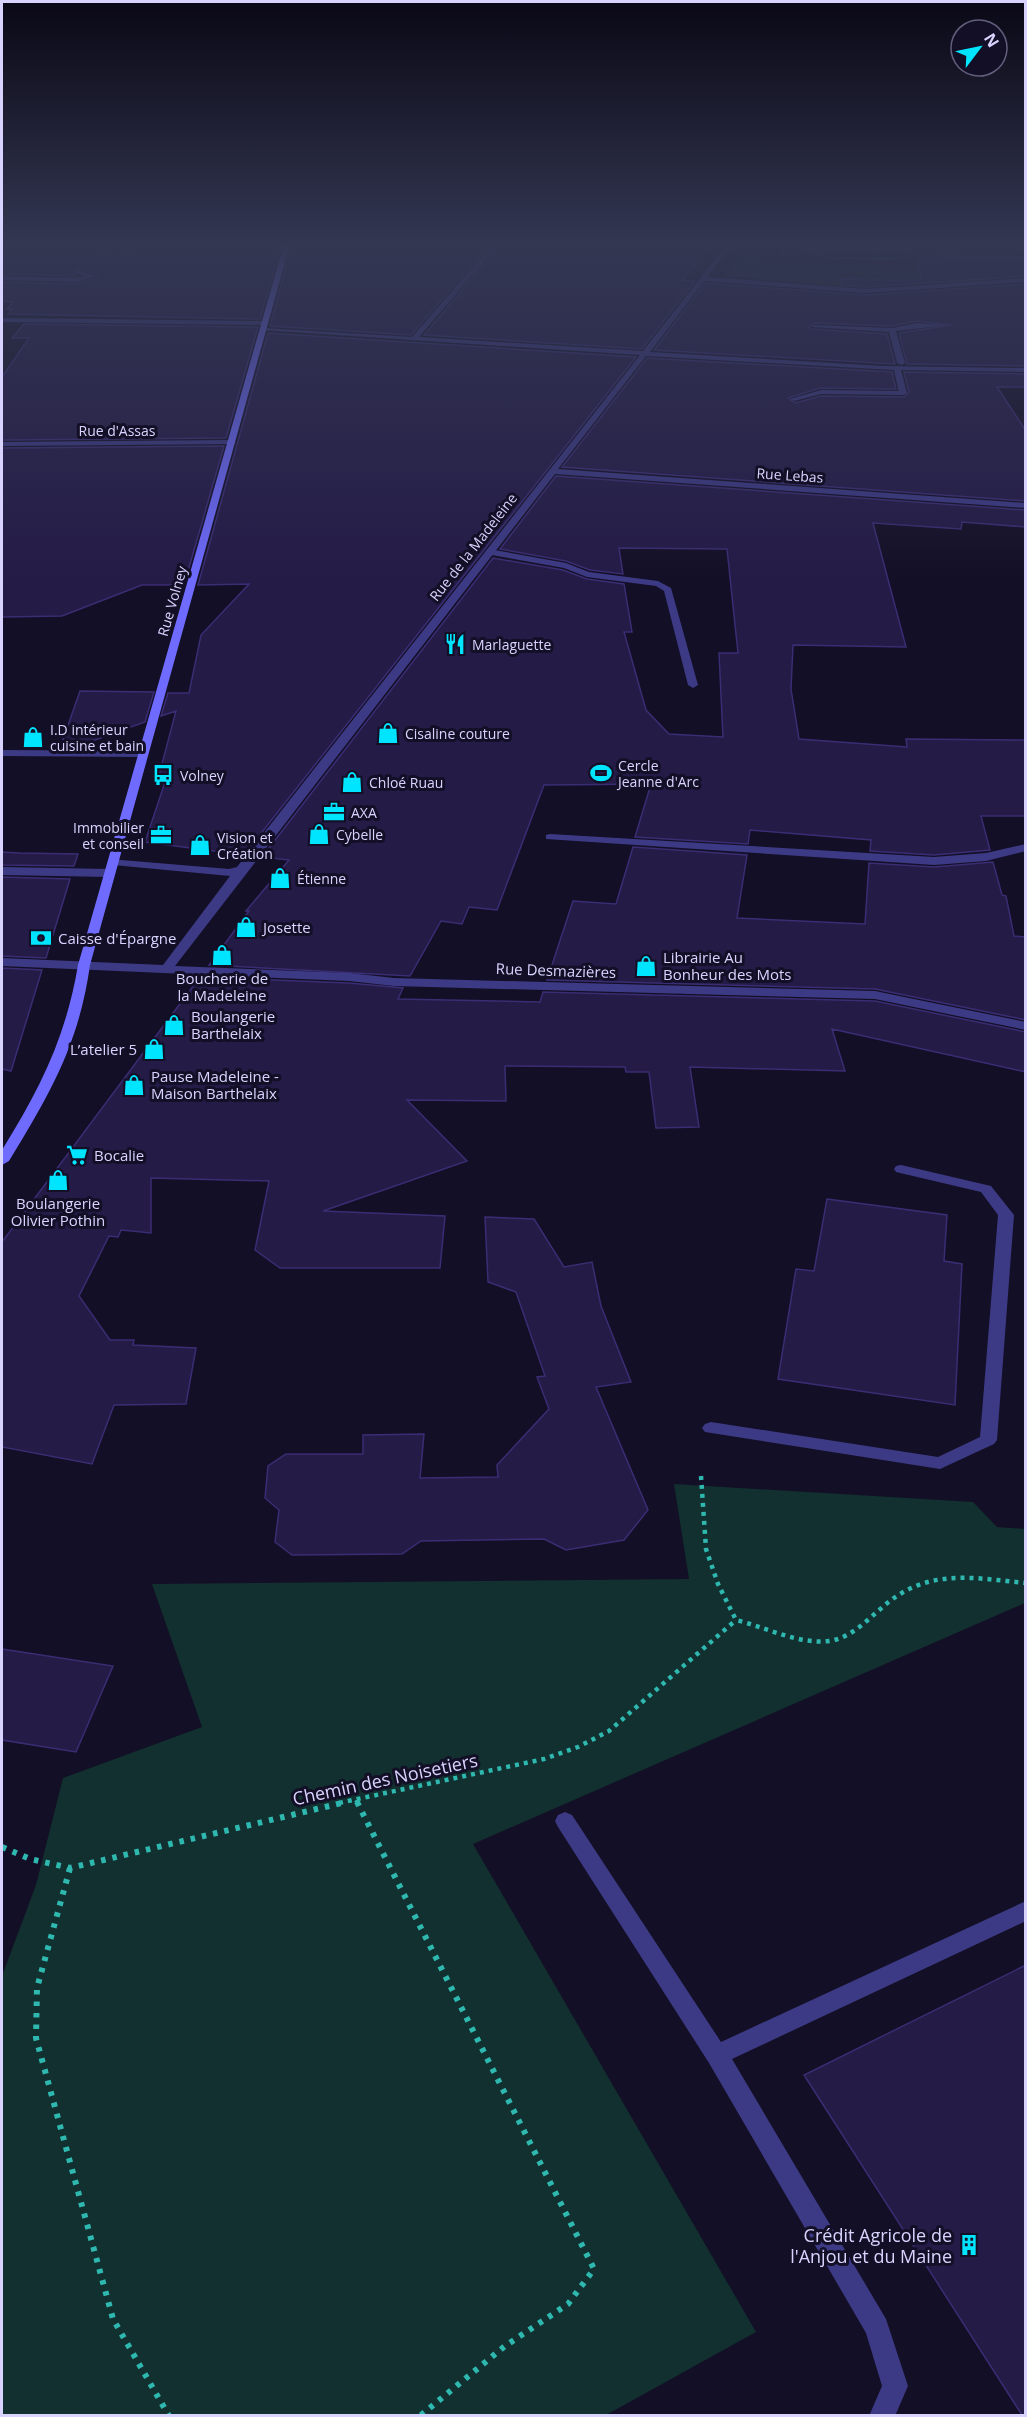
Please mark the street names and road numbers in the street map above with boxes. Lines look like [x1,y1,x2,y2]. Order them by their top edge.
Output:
street label: Rue d'Assas [78,421,156,440]
street label: Rue Lebas [756,463,824,487]
street label: Rue de la Madeleine [425,489,521,605]
street label: Rue Volney [153,563,191,638]
street label: Rue Desmazières [495,958,617,982]
street label: Chemin des Noisetiers [290,1748,480,1810]

